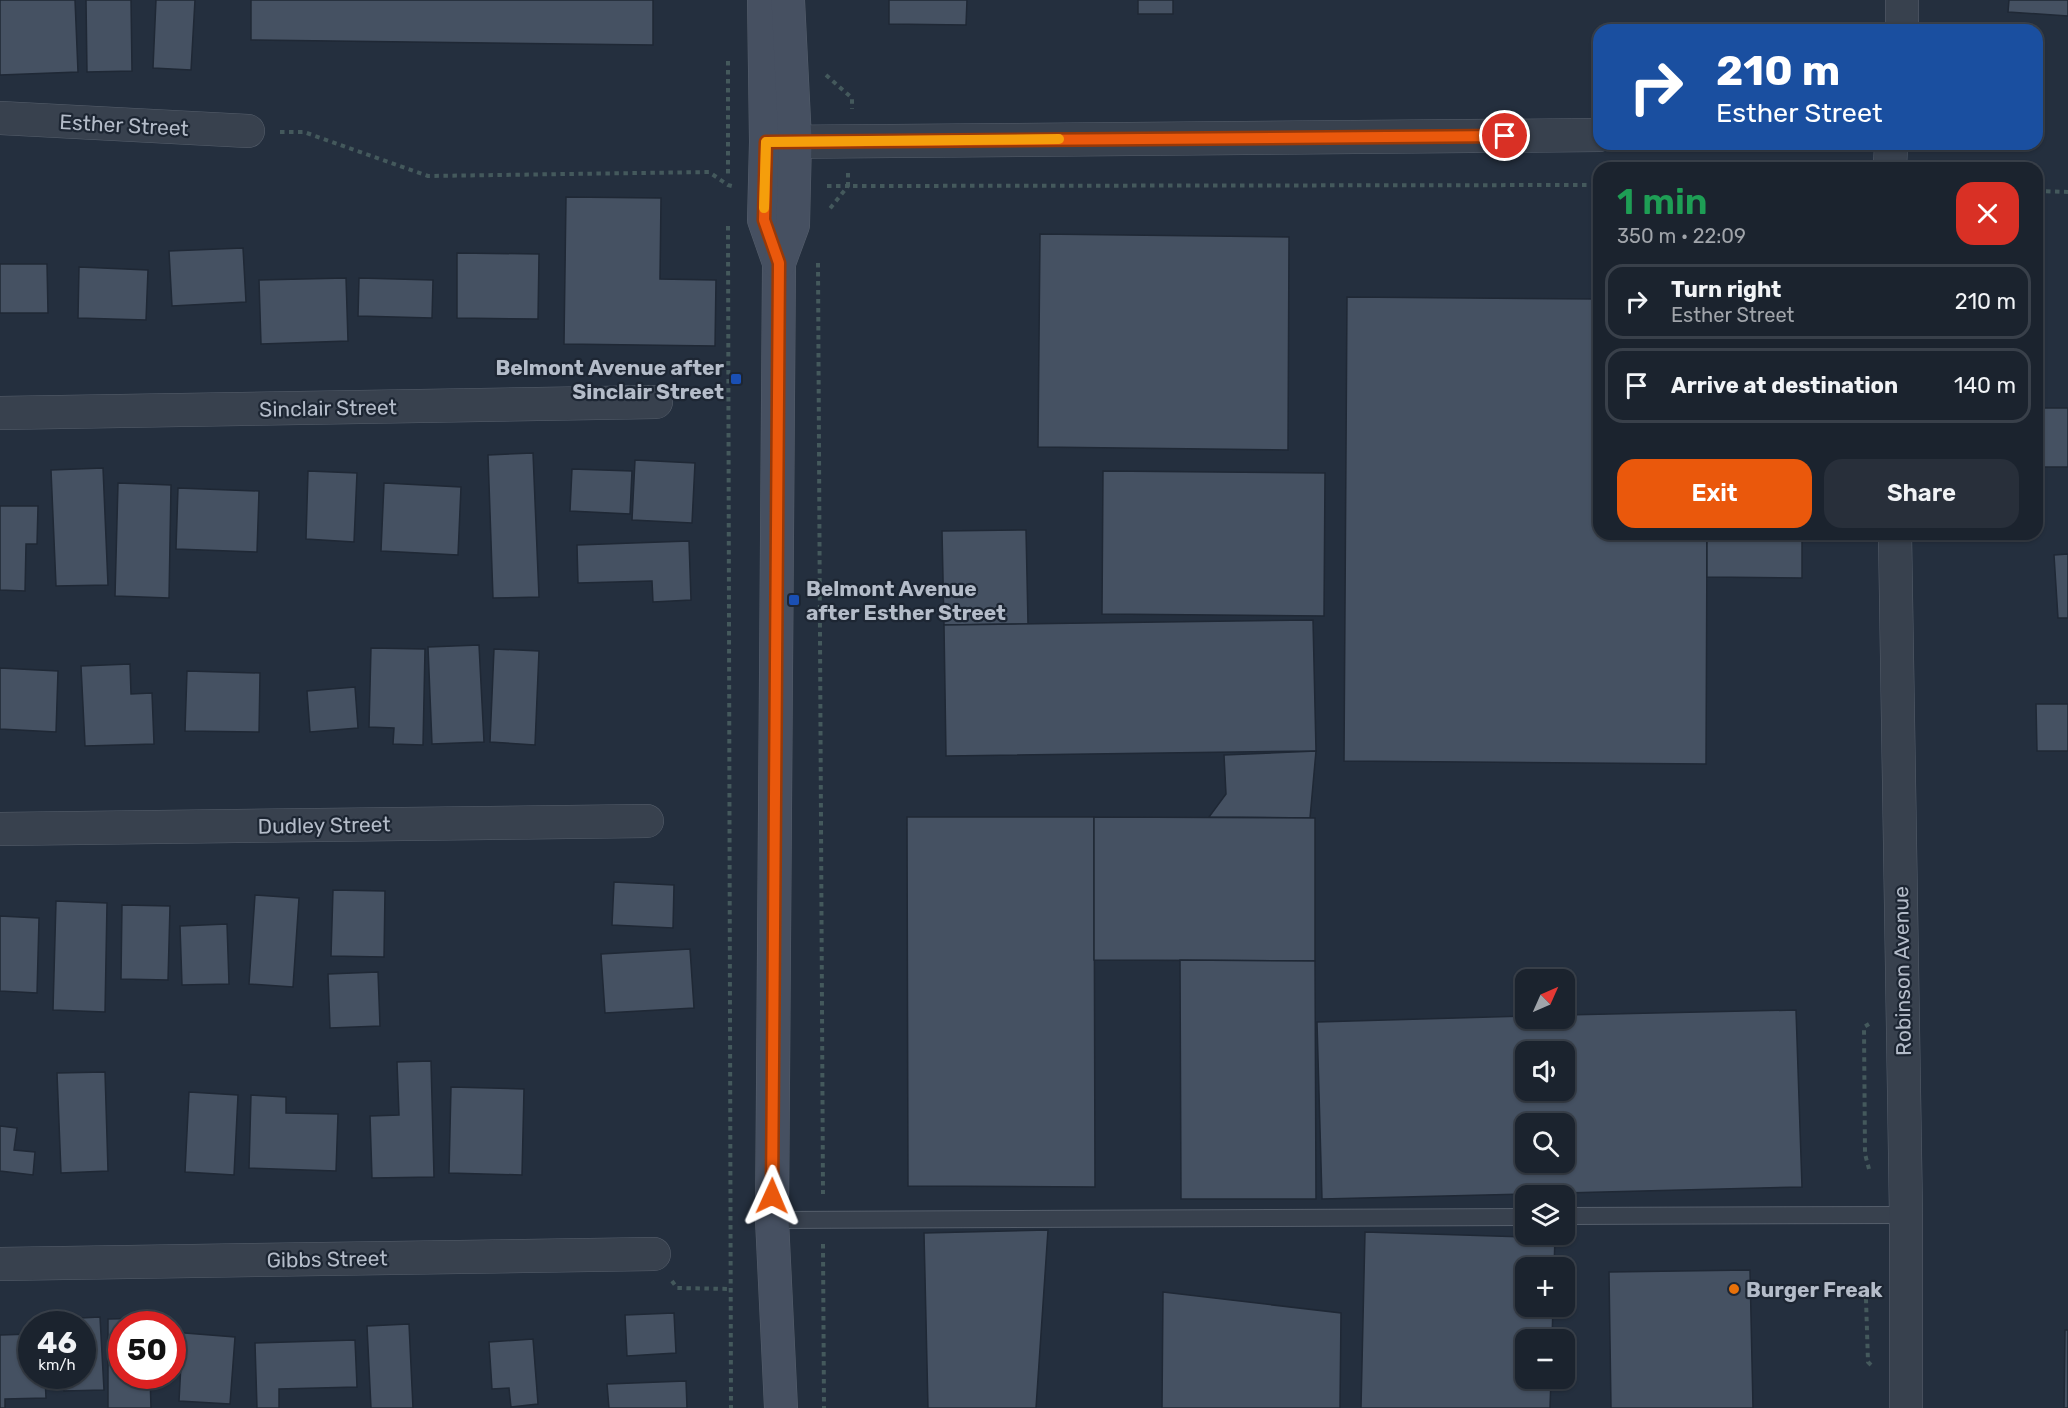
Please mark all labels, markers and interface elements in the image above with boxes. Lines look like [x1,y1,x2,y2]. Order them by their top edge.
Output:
text: 210 m [1716,46,1840,96]
icon: right [1617,48,1695,126]
text: Esther Street [1716,97,1883,129]
street label: Esther Street [59,109,189,141]
pin [1479,110,1530,161]
icon: arrive [1488,119,1521,152]
text: 1 min [1617,180,1708,223]
button: close [1956,182,2019,245]
text: 350 m · 22:09 [1617,224,1746,248]
text: Turn right [1671,276,1781,303]
icon: right [1620,285,1653,318]
text: 210 m [1955,288,2016,315]
text: Esther Street [1671,303,1794,327]
place label: Belmont Avenue after Sinclair Street [495,355,724,404]
icon: arrive [1620,369,1653,402]
marker: Belmont Avenue after Sinclair Street [729,372,743,386]
text: Arrive at destination [1671,372,1898,399]
text: 140 m [1954,372,2016,399]
street label: Sinclair Street [259,394,397,422]
button: Exit [1617,459,1812,528]
button: Share [1824,459,2019,528]
place label: Belmont Avenue after Esther Street [806,576,1006,625]
marker: Belmont Avenue after Esther Street [787,593,801,607]
street label: Dudley Street [257,811,391,839]
street label: Robinson Avenue [1888,886,1916,1056]
north arrow [1515,969,1575,1029]
map controls [1515,969,1575,1389]
button: sound [1515,1041,1575,1101]
button: search [1515,1113,1575,1173]
position arrow [740,1164,804,1228]
button: layers [1515,1185,1575,1245]
street label: Gibbs Street [266,1245,388,1273]
button: + [1515,1257,1575,1317]
place label: Burger Freak [1746,1277,1883,1302]
marker: Burger Freak [1727,1282,1741,1296]
speed limit sign: 50 [108,1311,186,1389]
text: 46 [37,1325,77,1361]
button: − [1515,1329,1575,1389]
text: km/h [38,1356,76,1374]

